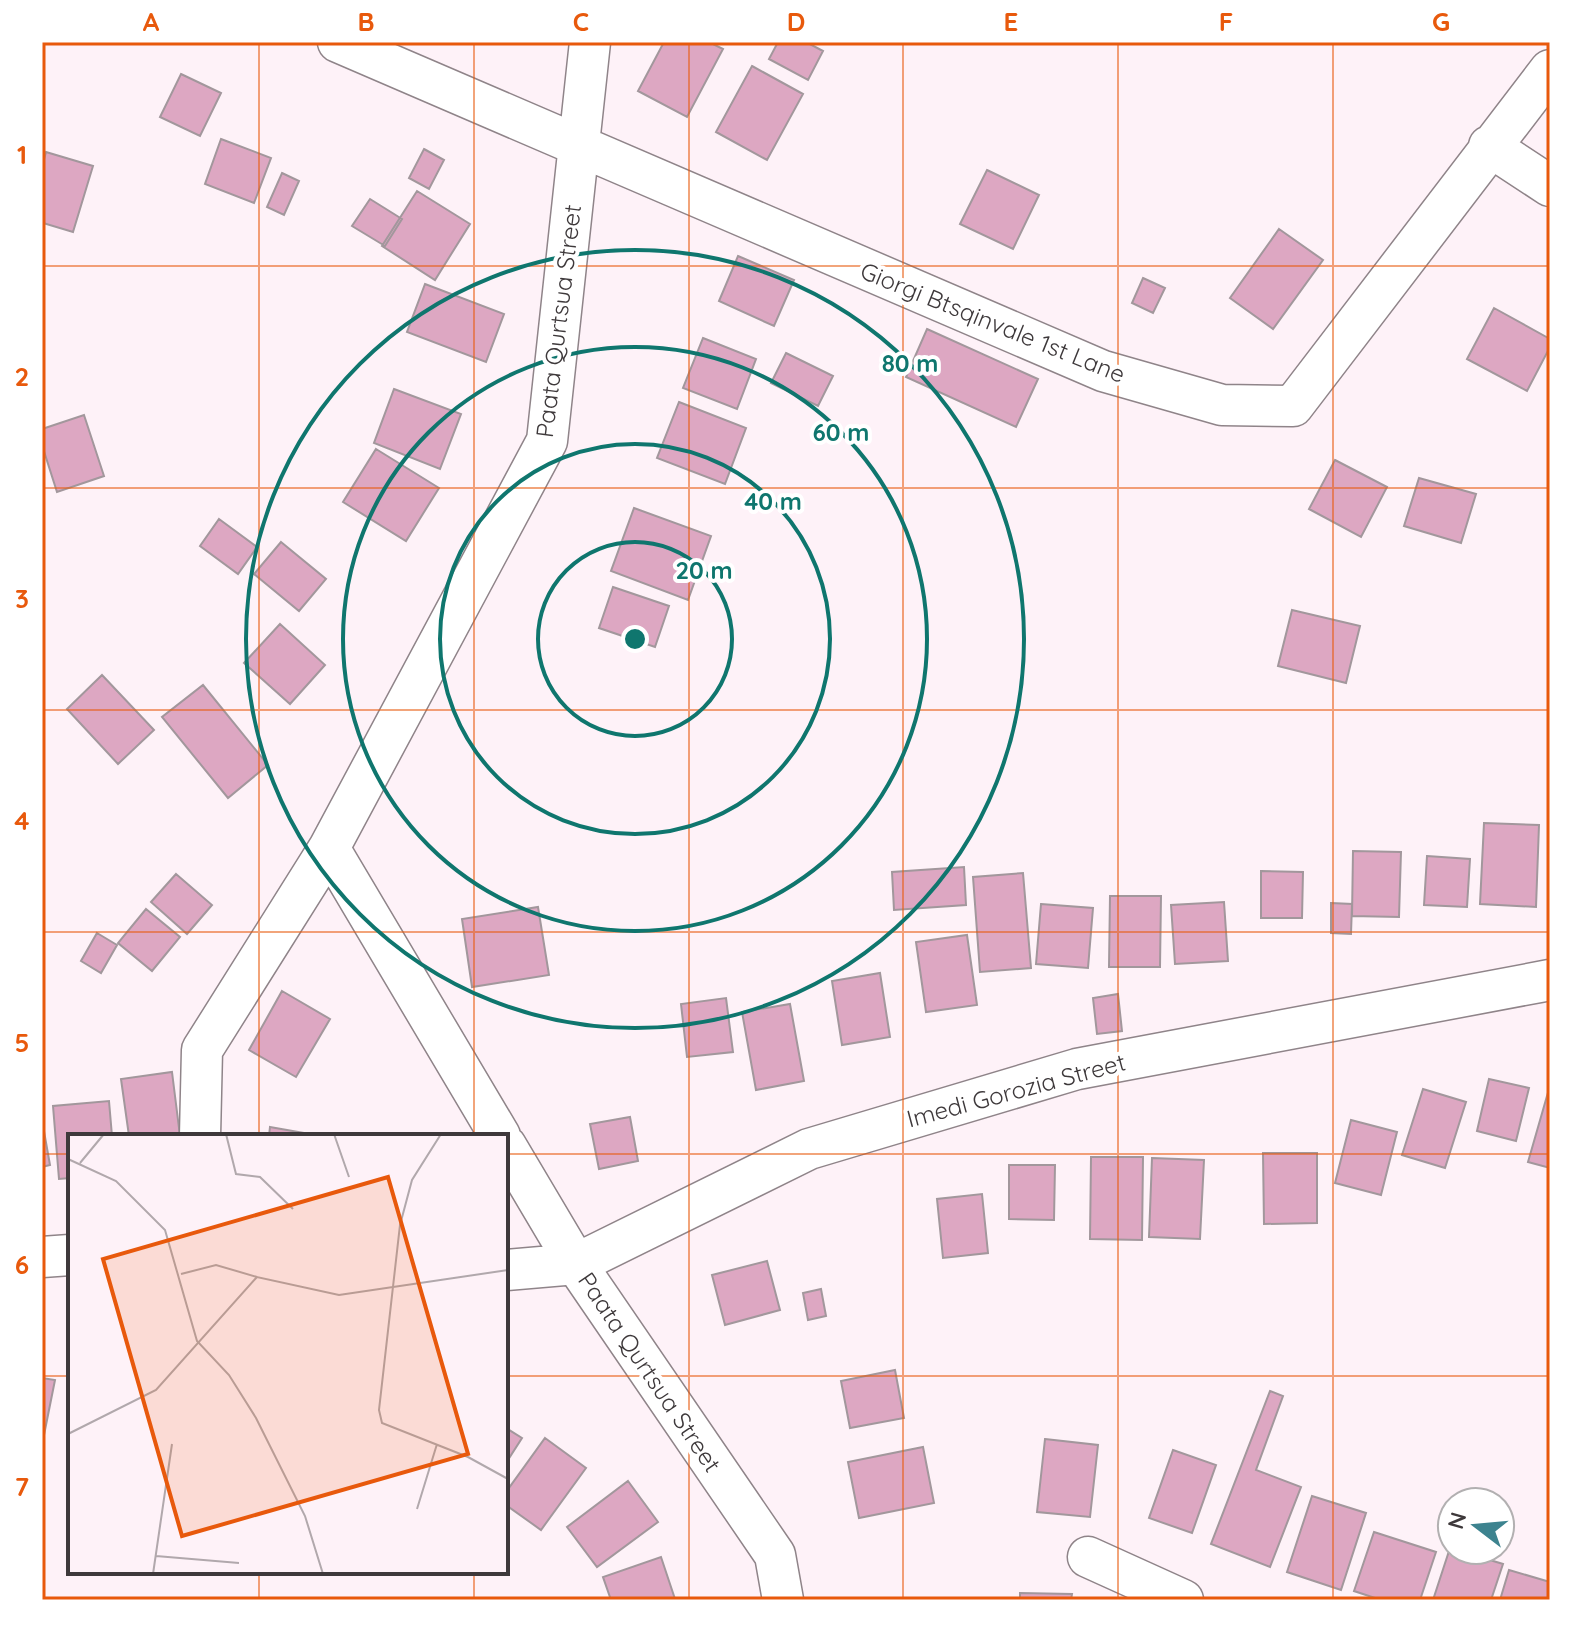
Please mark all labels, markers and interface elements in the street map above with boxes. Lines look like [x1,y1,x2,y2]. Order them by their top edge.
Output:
text: A [143,5,160,38]
text: B [357,5,375,38]
text: C [573,5,589,38]
text: D [787,5,805,38]
text: E [1004,5,1018,38]
text: F [1219,5,1233,38]
text: G [1432,5,1450,38]
text: 1 [17,138,27,171]
street label: Paata Qurtsua Street [529,203,587,439]
street label: Giorgi Btsqinvale 1st Lane [856,255,1130,389]
text: 80 m [882,348,938,378]
text: 2 [15,360,29,393]
text: 60 m [813,417,869,447]
text: 40 m [744,486,802,516]
text: 20 m [675,555,733,585]
text: 3 [15,582,29,615]
centre of rings [621,625,649,653]
text: 4 [14,804,30,837]
text: 5 [15,1026,29,1059]
street label: Imedi Gorozia Street [903,1046,1129,1134]
inset map [68,1134,508,1574]
text: 6 [15,1248,29,1281]
street label: Paata Qurtsua Street [572,1266,728,1478]
text: 7 [15,1470,29,1503]
north arrow [1436,1486,1516,1566]
text: N [1441,1509,1472,1532]

